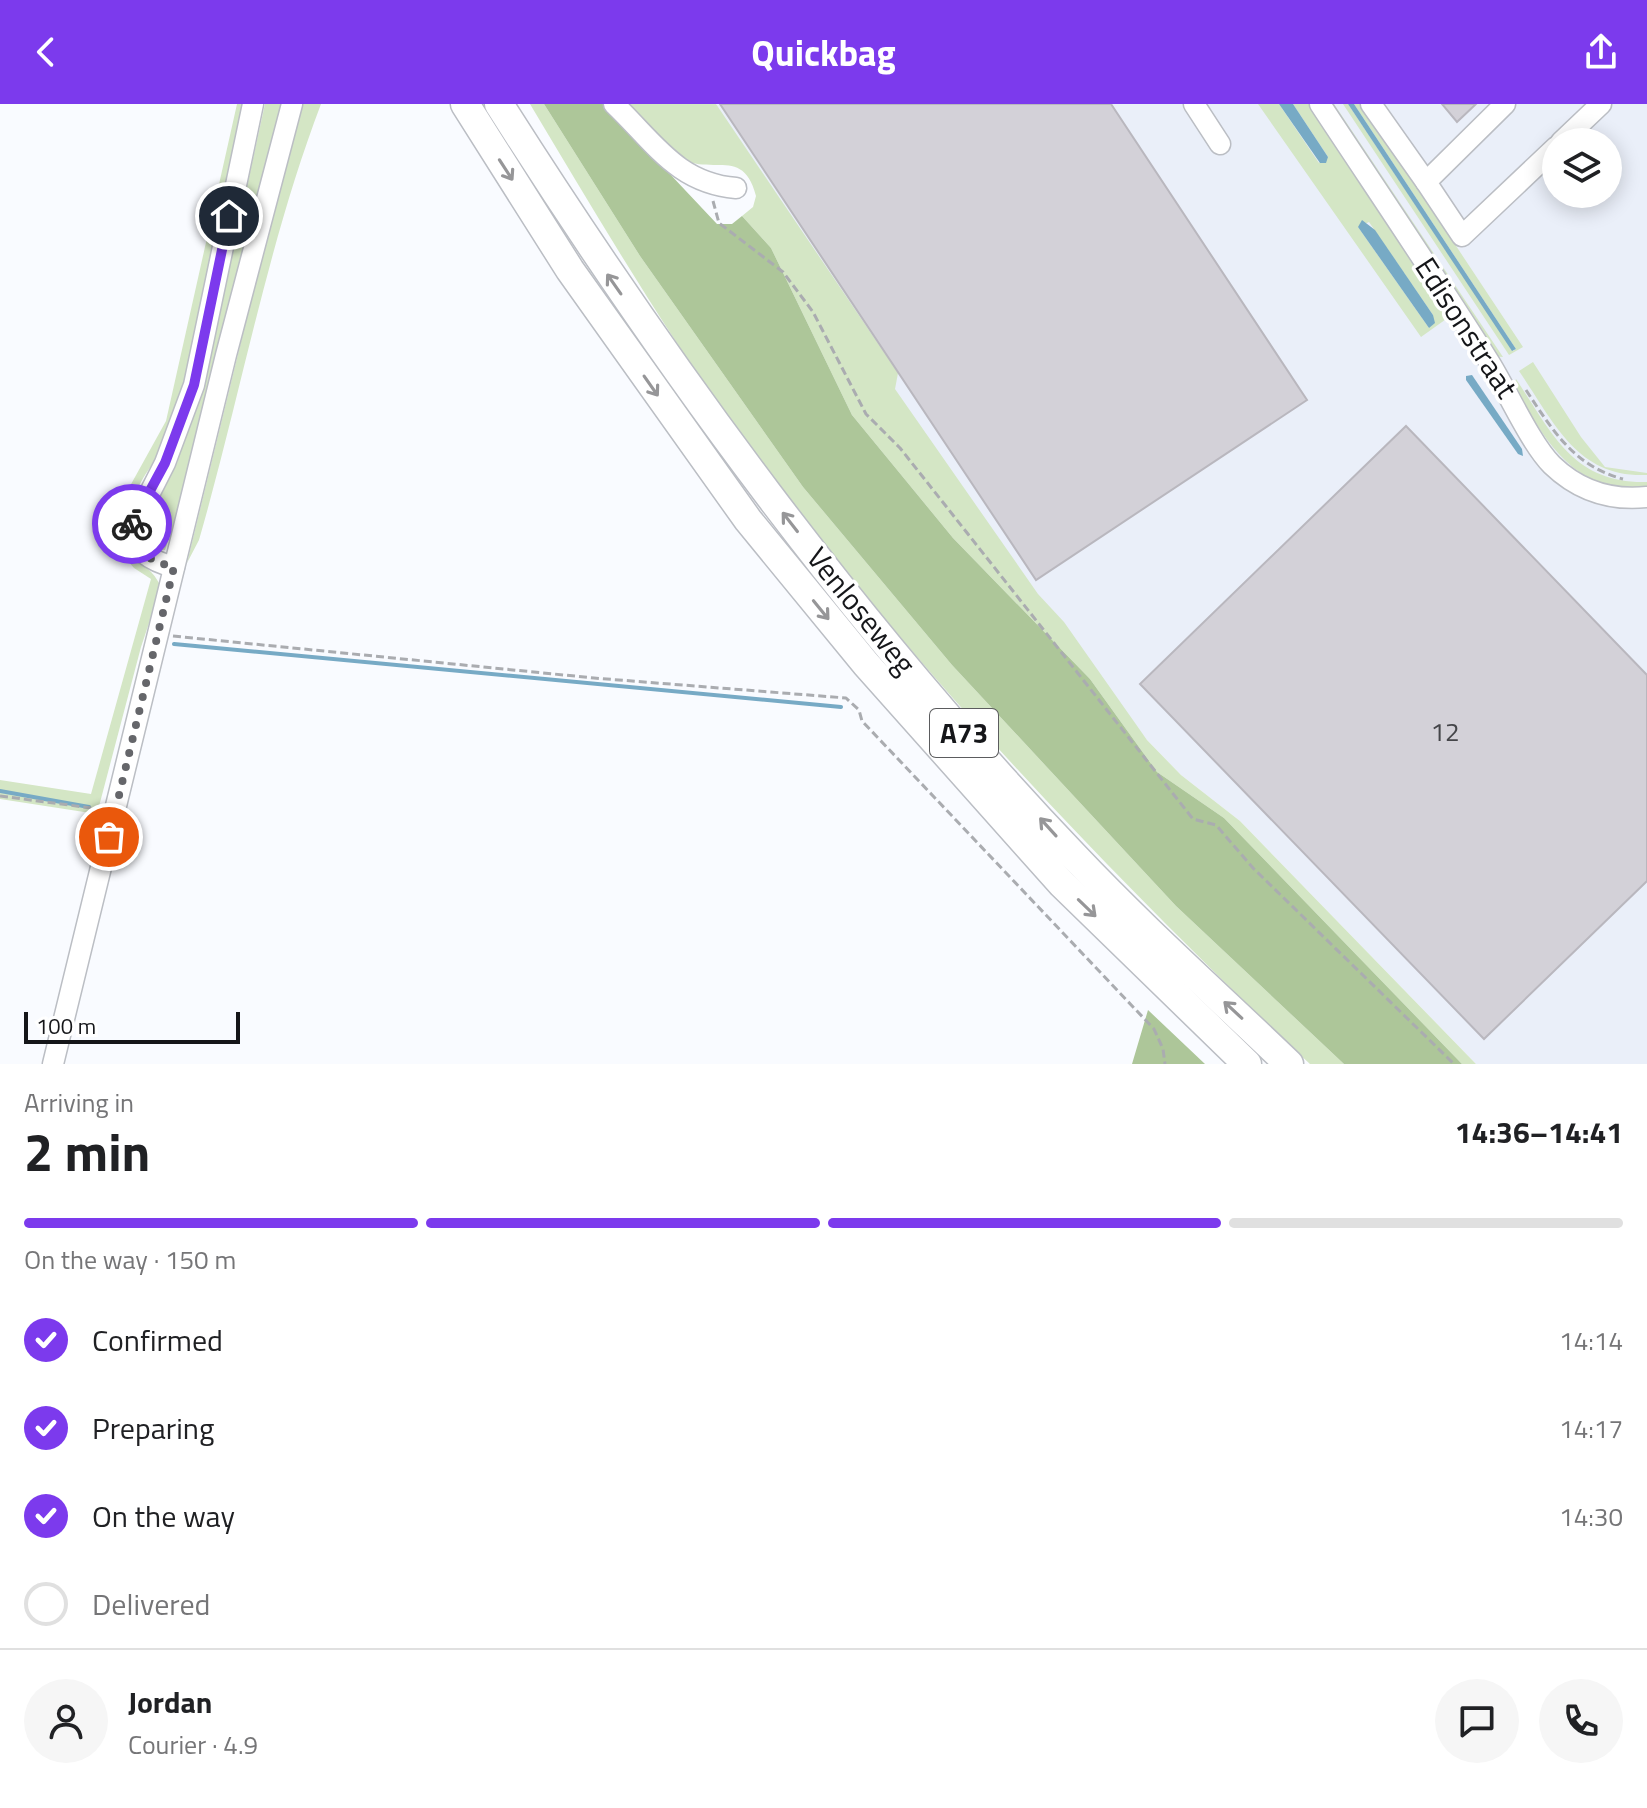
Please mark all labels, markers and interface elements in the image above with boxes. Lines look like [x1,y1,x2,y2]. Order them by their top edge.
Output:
text: Quickbag [751,25,896,80]
icon: back [24,30,68,74]
icon: share [1579,30,1623,74]
map controls [1542,128,1622,208]
button: layers [1542,128,1622,208]
one-way arrow [499,158,515,181]
pin [195,182,263,250]
icon: home [207,194,251,238]
street label: Edisonstraat [1404,248,1530,408]
one-way arrow [606,273,622,295]
one-way arrow [643,375,659,397]
courier [92,484,172,564]
icon: bike [110,502,154,546]
one-way arrow [782,512,799,533]
street label: Venloseweg [796,537,928,684]
one-way arrow [812,599,830,620]
road number: A73 [930,709,998,757]
house number: 12 [1430,712,1460,751]
pin [75,803,143,871]
icon: bag [87,815,131,859]
one-way arrow [1039,818,1057,838]
one-way arrow [1077,899,1097,918]
one-way arrow [1223,1002,1243,1020]
scale bar [24,1008,240,1044]
text: 100 m [36,1009,96,1043]
text: Arriving in [24,1083,134,1122]
text: 14:36–14:41 [1455,1109,1623,1155]
text: 2 min [24,1112,150,1191]
text: On the way · 150 m [24,1240,236,1279]
text: Confirmed [92,1317,223,1363]
icon: check [24,1318,68,1362]
text: 14:14 [1559,1321,1623,1360]
text: Preparing [92,1405,214,1451]
icon: check [24,1406,68,1450]
text: 14:17 [1559,1409,1623,1448]
text: On the way [92,1493,235,1539]
icon: check [24,1494,68,1538]
text: 14:30 [1559,1497,1623,1536]
text: Delivered [92,1581,210,1627]
button: person [24,1679,108,1763]
text: Jordan [128,1679,212,1725]
button: chat [1435,1679,1519,1763]
button: phone [1539,1679,1623,1763]
text: Courier · 4.9 [128,1725,258,1764]

